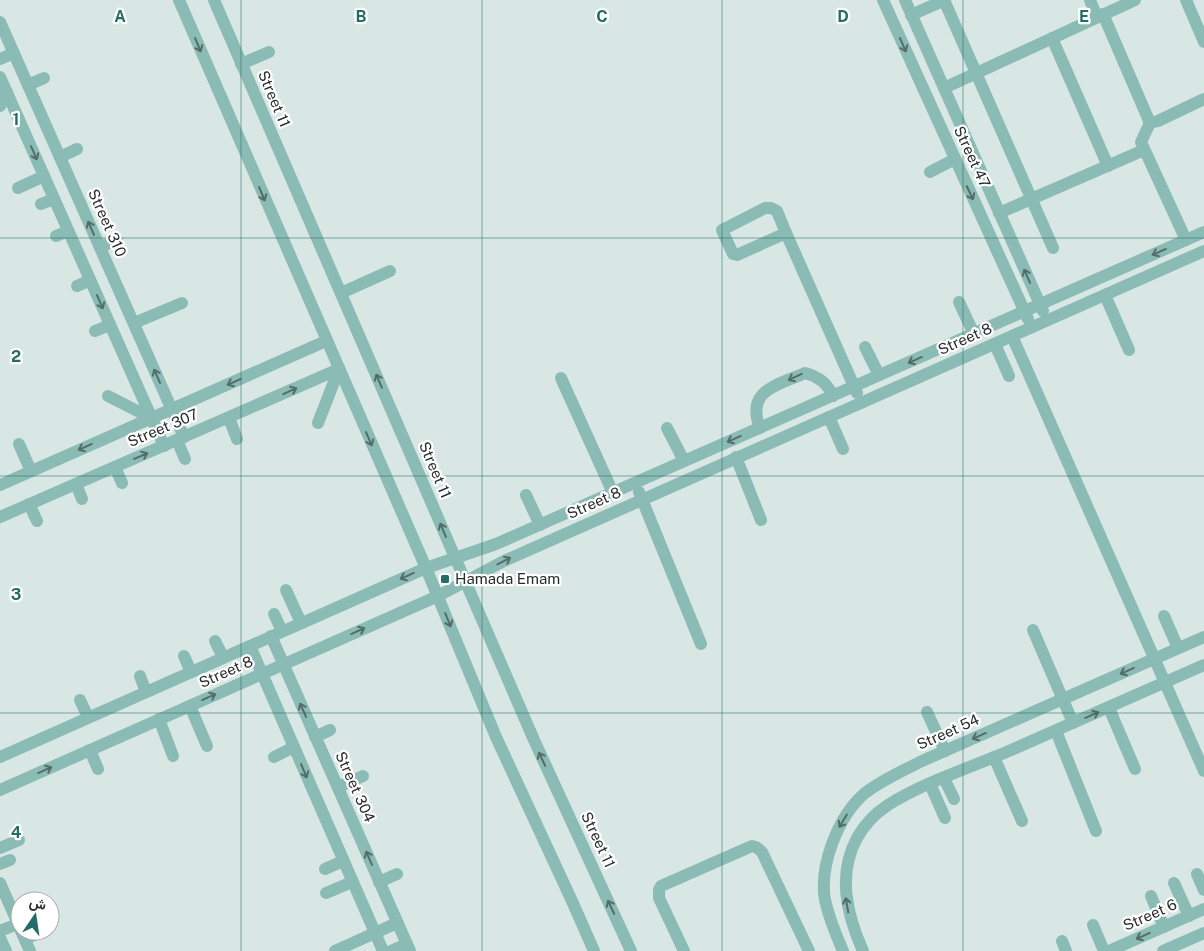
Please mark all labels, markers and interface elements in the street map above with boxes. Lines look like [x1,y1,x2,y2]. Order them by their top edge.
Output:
text: A [114,7,126,26]
text: B [356,7,367,26]
text: C [596,7,608,26]
text: D [837,7,849,26]
text: E [1079,7,1089,26]
one-way arrow [193,37,203,52]
one-way arrow [899,37,909,52]
street label: Street 11 [255,68,294,130]
text: 1 [13,110,19,129]
street label: Street 47 [951,123,994,190]
one-way arrow [30,145,39,160]
one-way arrow [966,185,976,200]
street label: Street 310 [85,186,130,259]
one-way arrow [258,186,268,201]
one-way arrow [86,221,96,236]
one-way arrow [1152,247,1167,257]
one-way arrow [1021,269,1031,284]
one-way arrow [95,294,105,309]
street label: Street 8 [935,319,994,358]
text: 2 [11,347,21,366]
one-way arrow [908,355,923,365]
one-way arrow [152,369,162,384]
one-way arrow [788,373,803,383]
one-way arrow [373,374,383,389]
one-way arrow [226,378,241,387]
one-way arrow [282,385,297,395]
street label: Street 307 [125,405,201,450]
one-way arrow [365,431,375,446]
one-way arrow [727,435,742,445]
street label: Street 11 [416,439,455,501]
one-way arrow [78,443,93,453]
one-way arrow [133,450,148,460]
street label: Street 8 [564,483,623,522]
one-way arrow [438,523,448,538]
one-way arrow [496,556,511,565]
place label: Hamada Emam [455,570,560,587]
one-way arrow [400,572,415,582]
marker: Hamada Emam [439,573,451,585]
text: 3 [11,585,21,604]
one-way arrow [444,612,453,627]
one-way arrow [350,626,365,635]
street label: Street 8 [196,652,255,691]
one-way arrow [1120,666,1135,676]
one-way arrow [201,692,216,702]
one-way arrow [298,703,308,718]
street label: Street 54 [914,710,982,753]
one-way arrow [1084,710,1099,720]
one-way arrow [972,732,987,742]
street label: Street 304 [332,749,379,825]
one-way arrow [537,752,547,767]
one-way arrow [300,763,309,778]
one-way arrow [37,765,52,774]
street label: Street 11 [578,809,619,870]
one-way arrow [838,813,848,827]
text: 4 [11,823,22,842]
one-way arrow [363,851,373,866]
north arrow [10,891,60,941]
text: ش [28,894,48,914]
street label: Street 6 [1120,895,1179,934]
one-way arrow [842,897,852,913]
one-way arrow [605,900,615,915]
one-way arrow [1136,931,1151,941]

